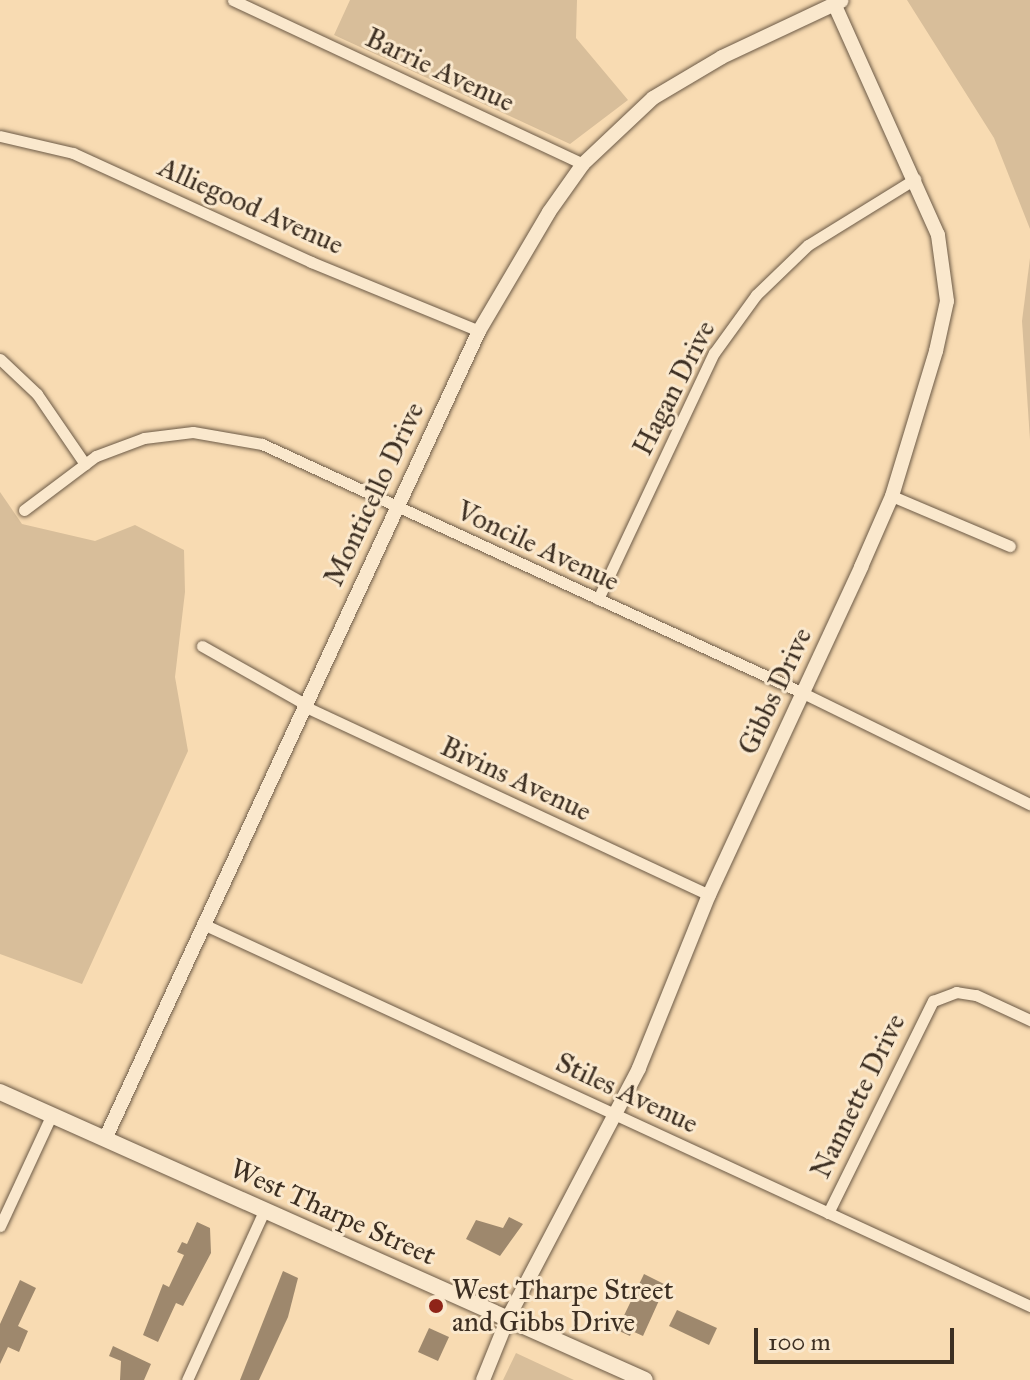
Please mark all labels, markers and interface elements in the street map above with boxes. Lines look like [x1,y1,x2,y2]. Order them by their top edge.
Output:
street label: Barrie Avenue [360,21,520,119]
street label: Alliegood Avenue [153,150,349,262]
street label: Hagan Drive [626,315,722,461]
street label: Monticello Drive [317,397,431,591]
street label: Voncile Avenue [451,494,625,598]
street label: Gibbs Drive [731,622,819,760]
street label: Bivins Avenue [435,729,597,829]
street label: Nannette Drive [804,1008,912,1184]
street label: Stiles Avenue [550,1045,704,1141]
street label: West Tharpe Street [225,1152,441,1272]
place label: West Tharpe Street and Gibbs Drive [452,1273,674,1339]
marker: West Tharpe Street and Gibbs Drive [427,1297,445,1315]
scale bar [758,1312,958,1362]
text: 100 m [768,1327,831,1357]

